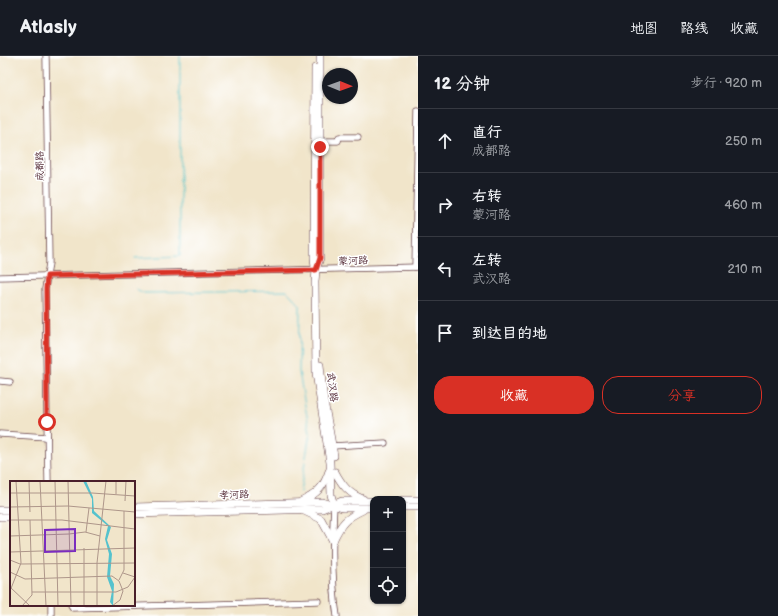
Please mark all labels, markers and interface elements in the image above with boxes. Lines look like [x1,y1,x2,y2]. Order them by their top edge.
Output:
text: Atlasly [20,16,77,39]
text: 地图 [630,20,658,37]
text: 路线 [680,20,708,37]
text: 收藏 [730,20,758,37]
north arrow [322,68,358,104]
text: 12 分钟 [434,74,490,94]
text: 步行 · 920 m [690,75,762,91]
text: 直行 [472,123,502,142]
icon: ahead [434,130,456,152]
text: 250 m [725,133,762,149]
route end [311,138,329,156]
text: 成都路 [472,143,511,159]
street label: 成都路 [34,151,46,181]
text: 右转 [472,187,502,206]
icon: right [434,194,456,216]
text: 460 m [724,197,762,213]
text: 蒙河路 [472,207,511,223]
text: 左转 [472,251,502,270]
street label: 蒙河路 [338,254,368,268]
icon: left [434,258,456,280]
text: 210 m [728,261,762,277]
text: 武汉路 [472,271,511,287]
icon: arrive [434,322,456,344]
text: 到达目的地 [472,324,547,343]
street label: 武汉路 [324,372,340,403]
button: 收藏 [434,376,594,414]
button: 分享 [602,376,762,414]
route start [38,413,56,431]
inset map [10,481,135,606]
street label: 孝河路 [219,488,249,502]
map controls [370,496,406,604]
button: + [370,496,406,532]
button: − [370,532,406,568]
button: locate [370,568,406,604]

